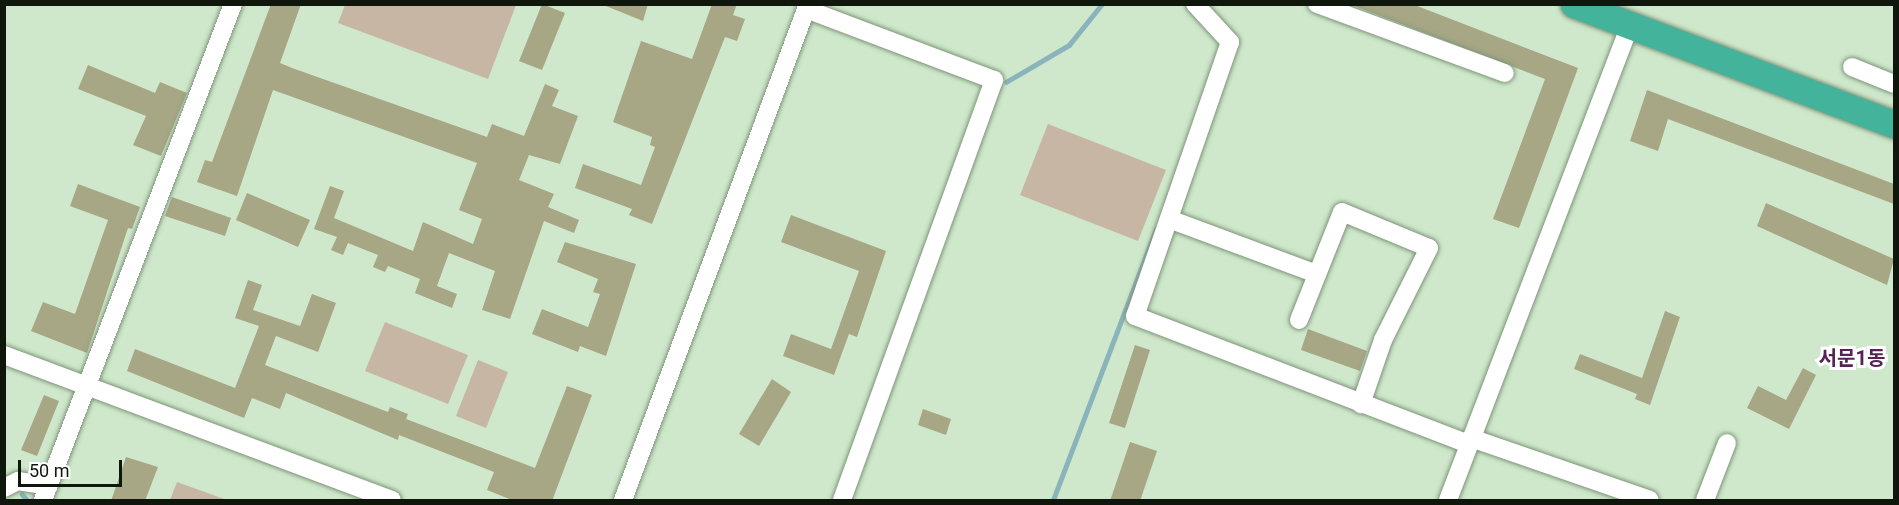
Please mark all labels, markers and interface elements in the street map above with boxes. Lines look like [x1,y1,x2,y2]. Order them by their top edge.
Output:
district label: 서문1동 [1819,346,1885,370]
scale bar [21,448,124,486]
text: 50 m [29,460,69,481]

